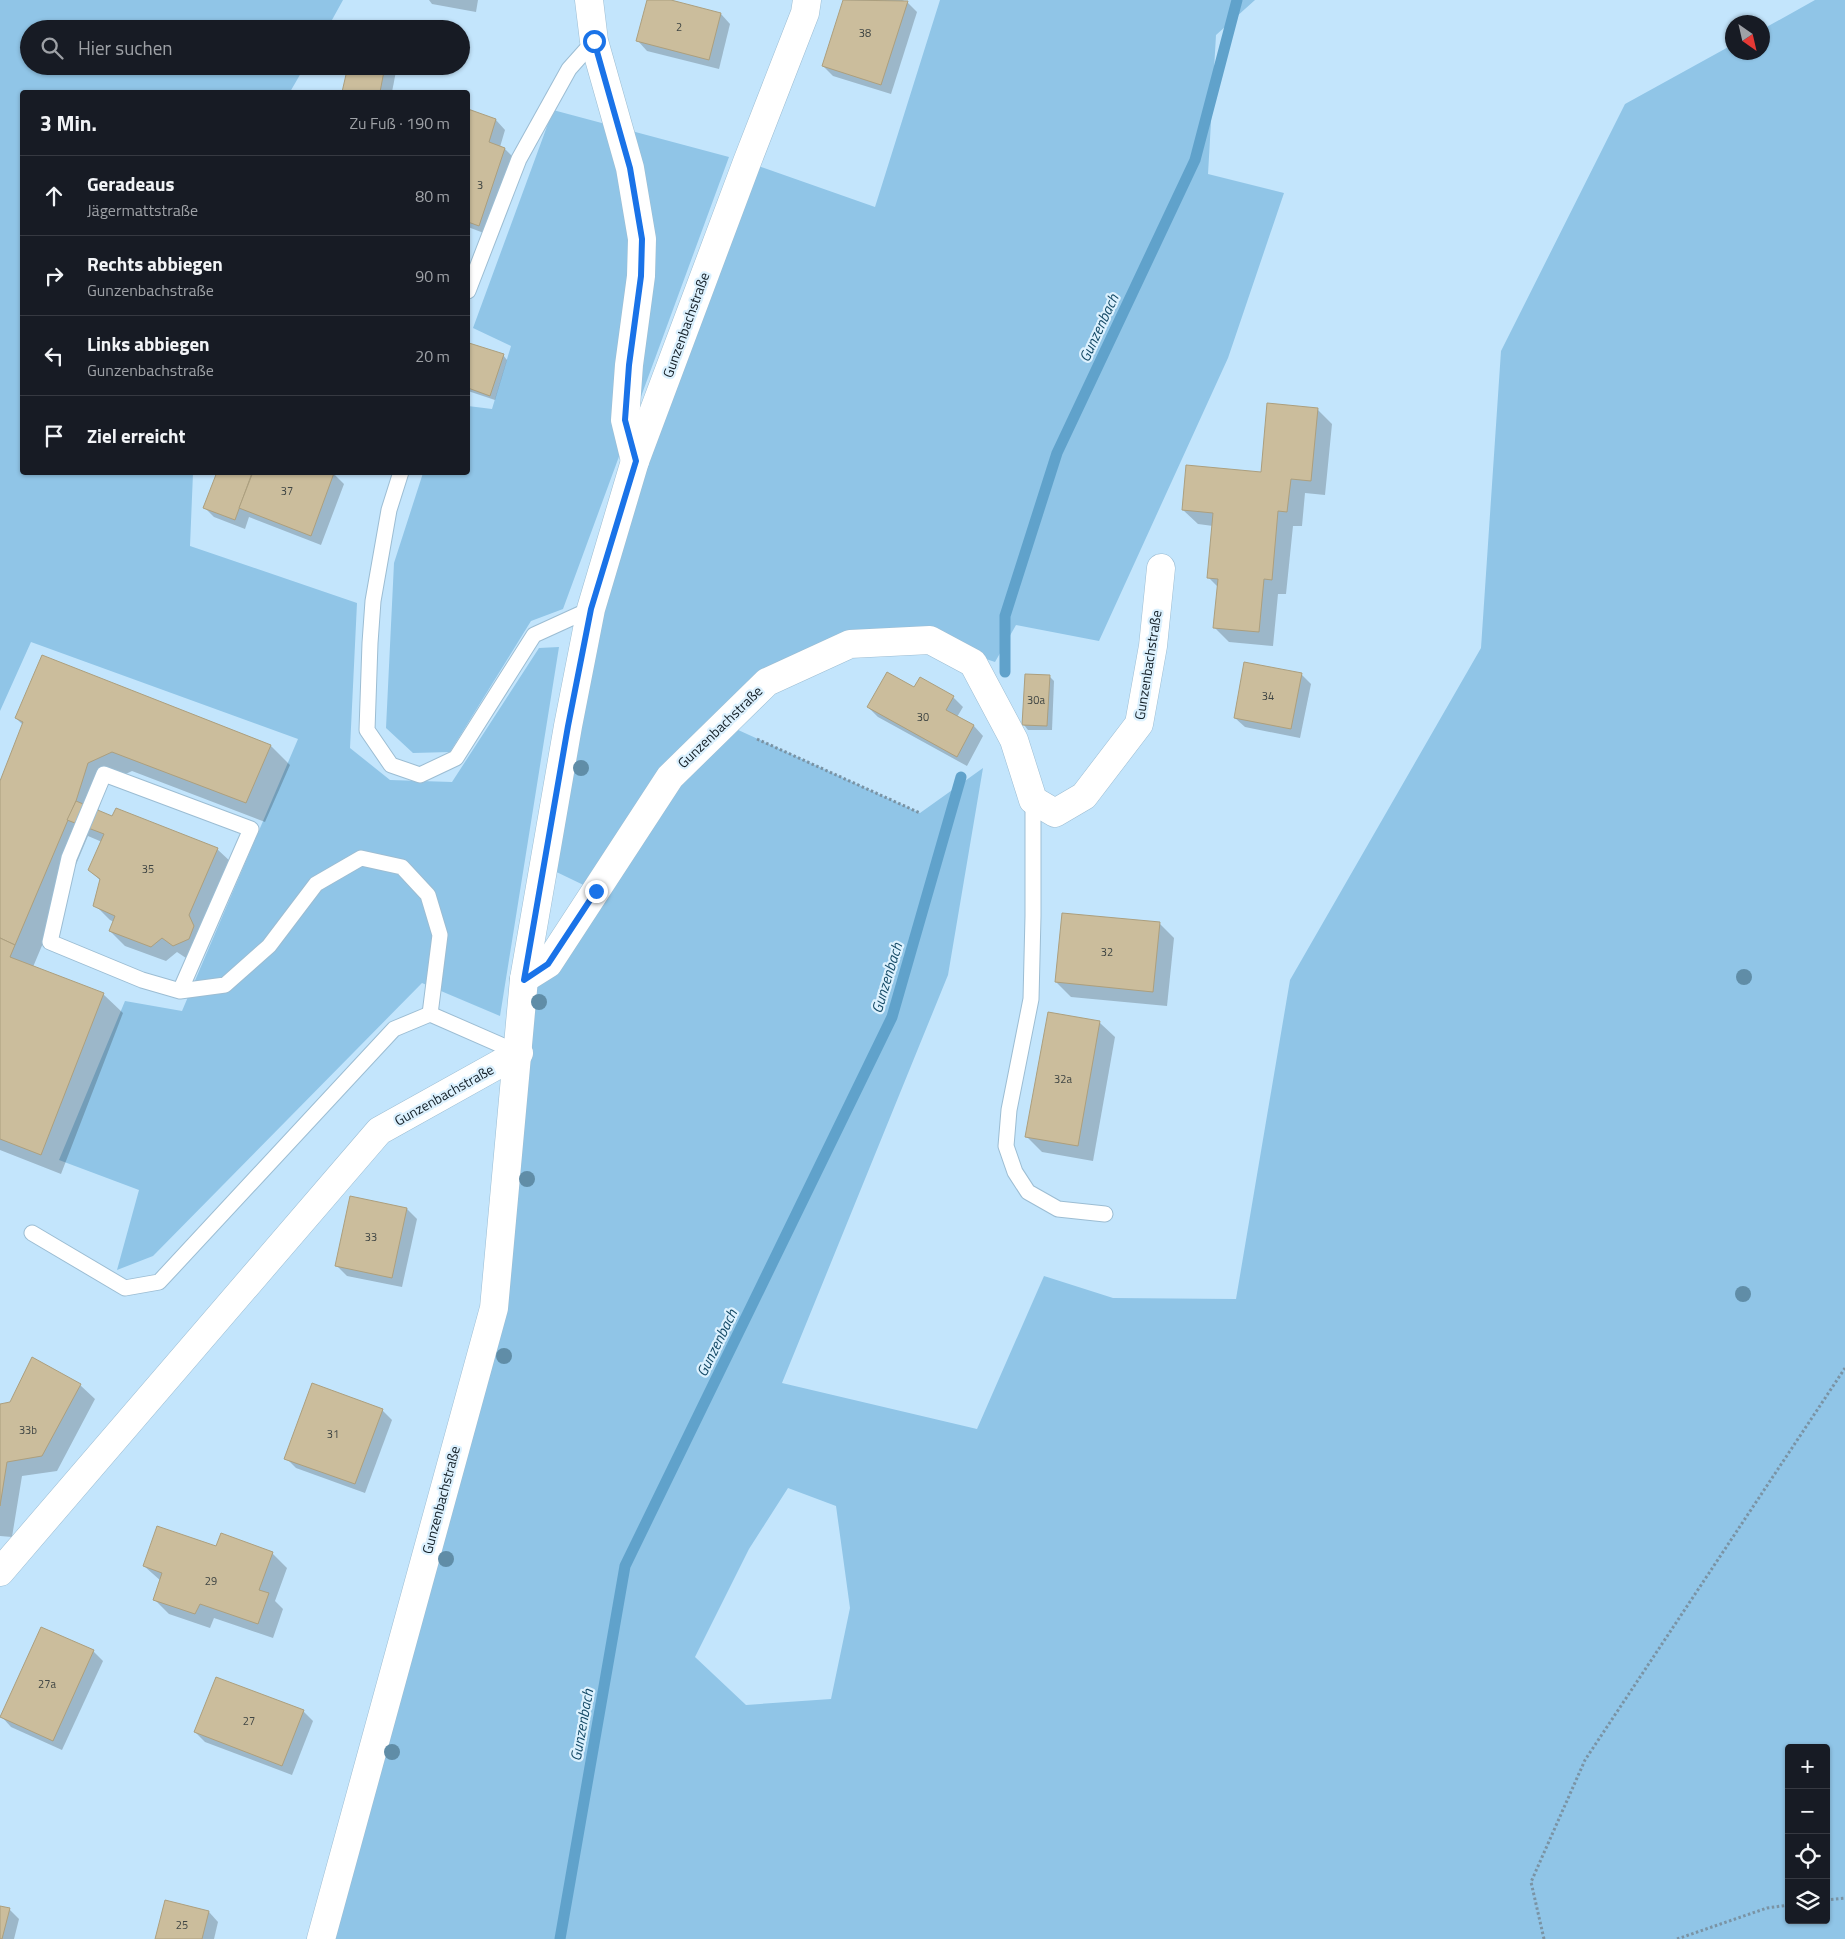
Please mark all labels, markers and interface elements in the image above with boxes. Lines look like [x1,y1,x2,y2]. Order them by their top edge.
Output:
north arrow [1725,15,1770,60]
house number: 2 [676,19,682,35]
search box [20,20,470,75]
house number: 38 [859,25,871,41]
route start [583,30,606,53]
text: Hier suchen [78,33,173,62]
icon: search [38,34,66,62]
text: 3 Min. [40,107,97,139]
text: Zu Fuß · 190 m [349,111,450,135]
text: Geradeaus [87,169,174,198]
house number: 3 [477,177,483,193]
icon: ahead [40,182,68,210]
text: 80 m [415,184,450,208]
text: Jägermattstraße [87,198,198,222]
text: Rechts abbiegen [87,249,223,278]
icon: right [40,262,68,290]
text: 90 m [415,264,450,288]
street label: Gunzenbachstraße [657,269,714,381]
text: Gunzenbachstraße [87,278,214,302]
water label: Gunzenbach [1073,290,1125,366]
text: Links abbiegen [87,329,210,358]
icon: left [40,342,68,370]
text: 20 m [415,344,450,368]
text: Gunzenbachstraße [87,358,214,382]
text: Ziel erreicht [87,421,185,450]
icon: arrive [40,422,68,450]
house number: 37 [281,483,293,499]
street label: Gunzenbachstraße [1128,609,1167,721]
street label: Gunzenbachstraße [672,681,767,773]
house number: 34 [1262,688,1274,704]
house number: 30a [1027,692,1045,708]
house number: 30 [917,709,929,725]
house number: 35 [142,861,154,877]
route end [585,880,608,903]
water label: Gunzenbach [865,939,908,1016]
house number: 32 [1101,944,1113,960]
street label: Gunzenbachstraße [390,1058,497,1131]
house number: 32a [1054,1071,1072,1087]
house number: 33 [365,1229,377,1245]
water label: Gunzenbach [690,1305,743,1380]
house number: 33b [19,1422,37,1438]
house number: 31 [327,1426,339,1442]
street label: Gunzenbachstraße [416,1444,465,1556]
house number: 29 [205,1573,217,1589]
house number: 27a [38,1676,56,1692]
water label: Gunzenbach [564,1687,599,1763]
house number: 27 [243,1713,255,1729]
map controls [1785,1744,1830,1924]
button: + [1785,1744,1830,1789]
button: − [1785,1789,1830,1834]
button: locate [1785,1834,1830,1879]
button: layers [1785,1879,1830,1924]
house number: 25 [176,1917,188,1933]

